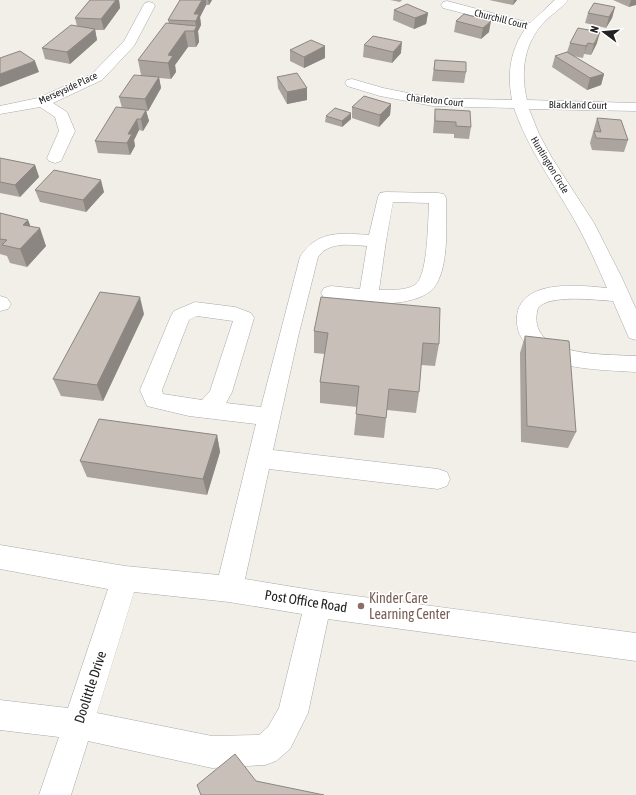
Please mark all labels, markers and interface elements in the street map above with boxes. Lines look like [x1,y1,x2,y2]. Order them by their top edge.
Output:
street label: Churchill Court [473,7,529,31]
north arrow [584,12,624,52]
text: N [588,24,601,34]
street label: Merseyside Place [37,69,99,106]
street label: Charleton Court [406,92,464,108]
street label: Blackland Court [549,99,607,111]
street label: Huntington Circle [529,135,571,196]
street label: Post Office Road [264,587,348,615]
place label: Kinder Care Learning Center [369,590,451,622]
marker: Kinder Care Learning Center [356,601,366,611]
street label: Doolittle Drive [71,649,109,725]

